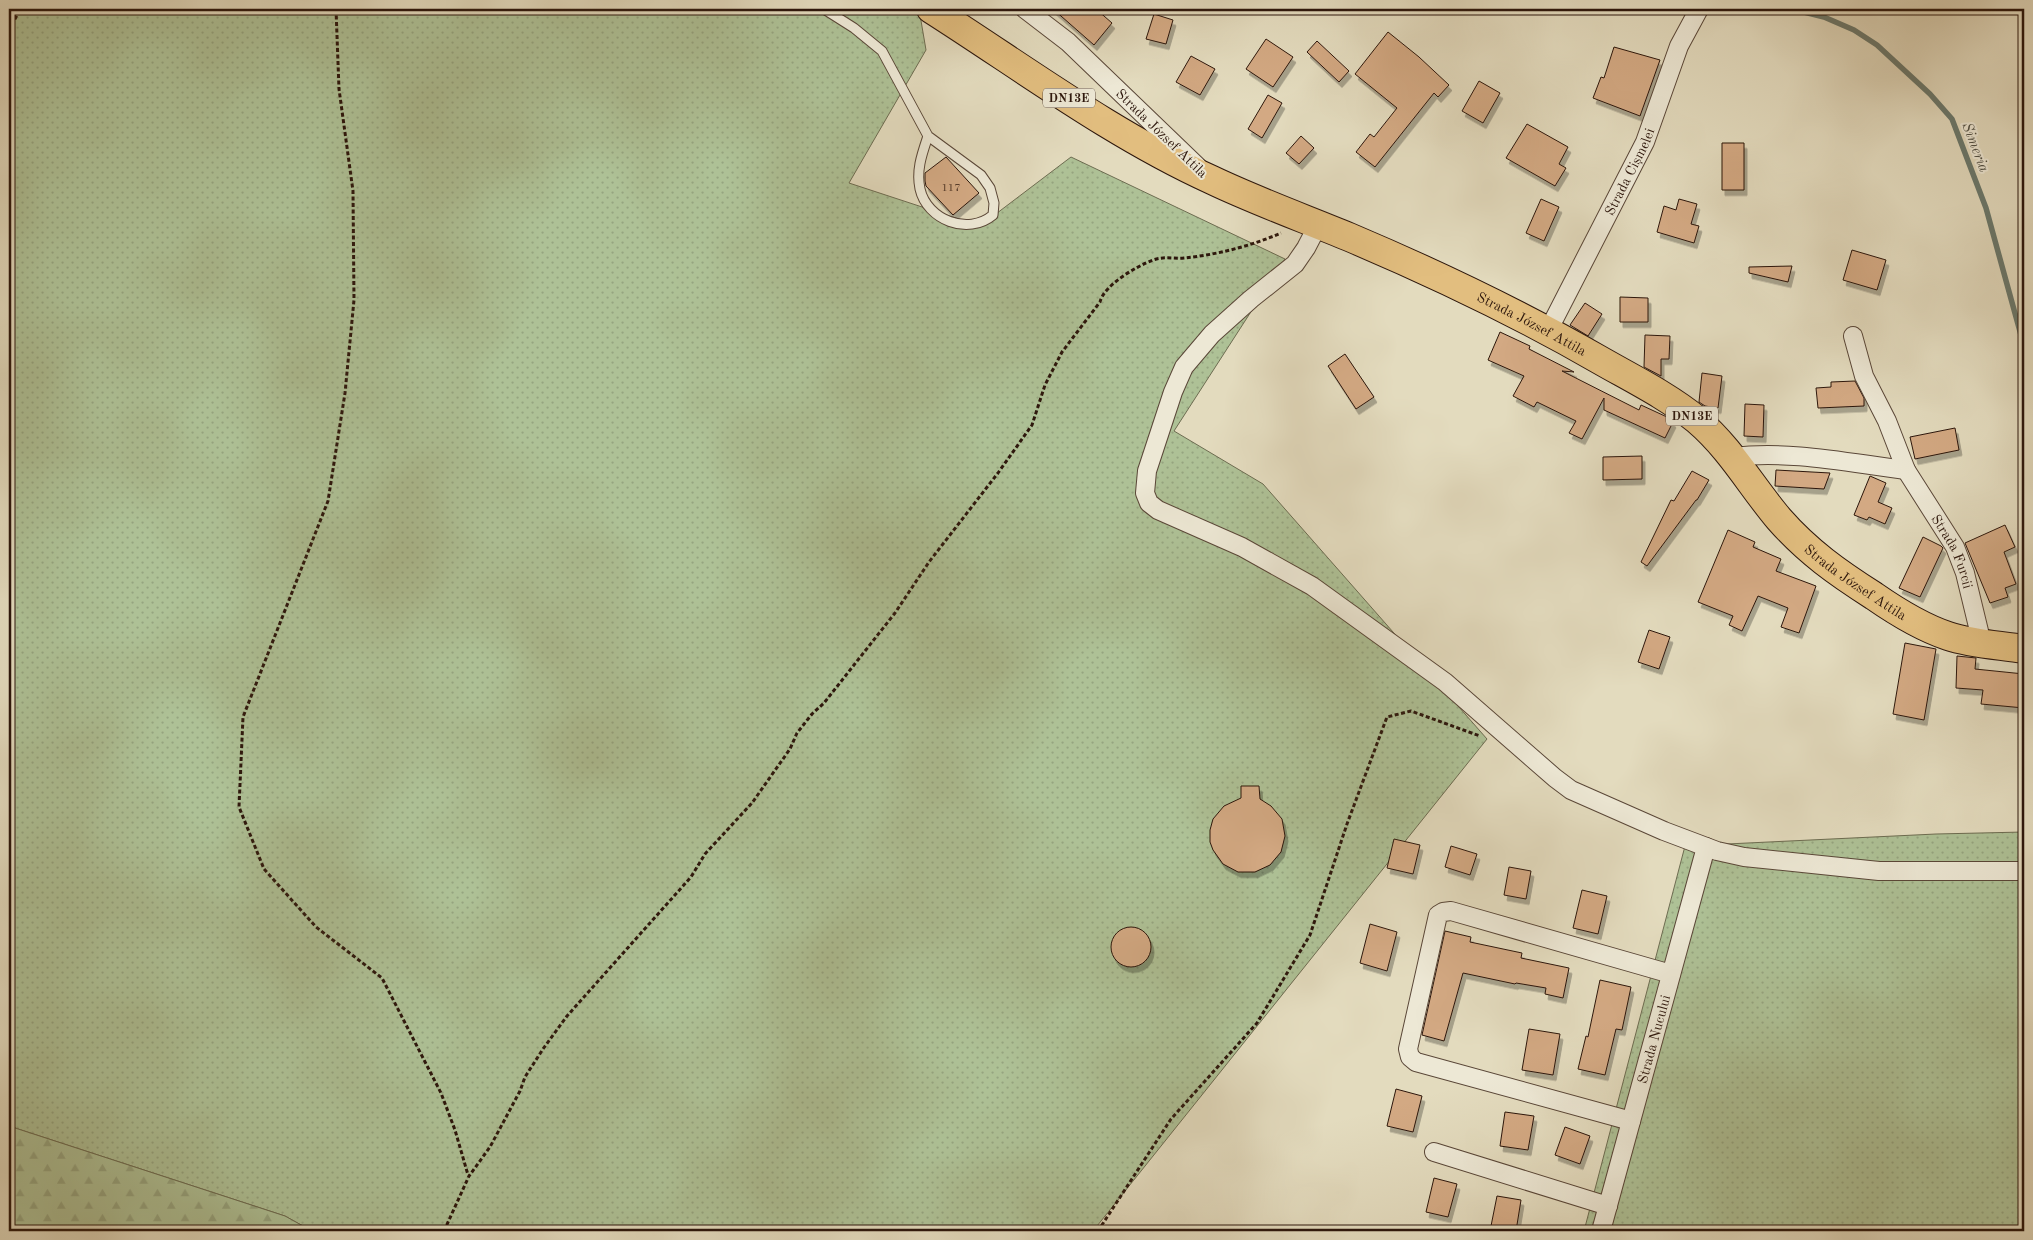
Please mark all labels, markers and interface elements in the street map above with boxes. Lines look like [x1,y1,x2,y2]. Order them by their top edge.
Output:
street label: Strada József Attila [1113,87,1210,181]
road number: DN13E [1043,89,1095,108]
water label: Simeria [1958,121,1991,175]
street label: Strada Cișmelei [1603,126,1657,218]
house number: 117 [941,183,961,194]
street label: Strada József Attila [1475,290,1588,359]
road number: DN13E [1666,406,1718,426]
street label: Strada Furcii [1928,512,1975,590]
street label: Strada József Attila [1801,542,1909,623]
street label: Strada Nucului [1636,993,1673,1085]

